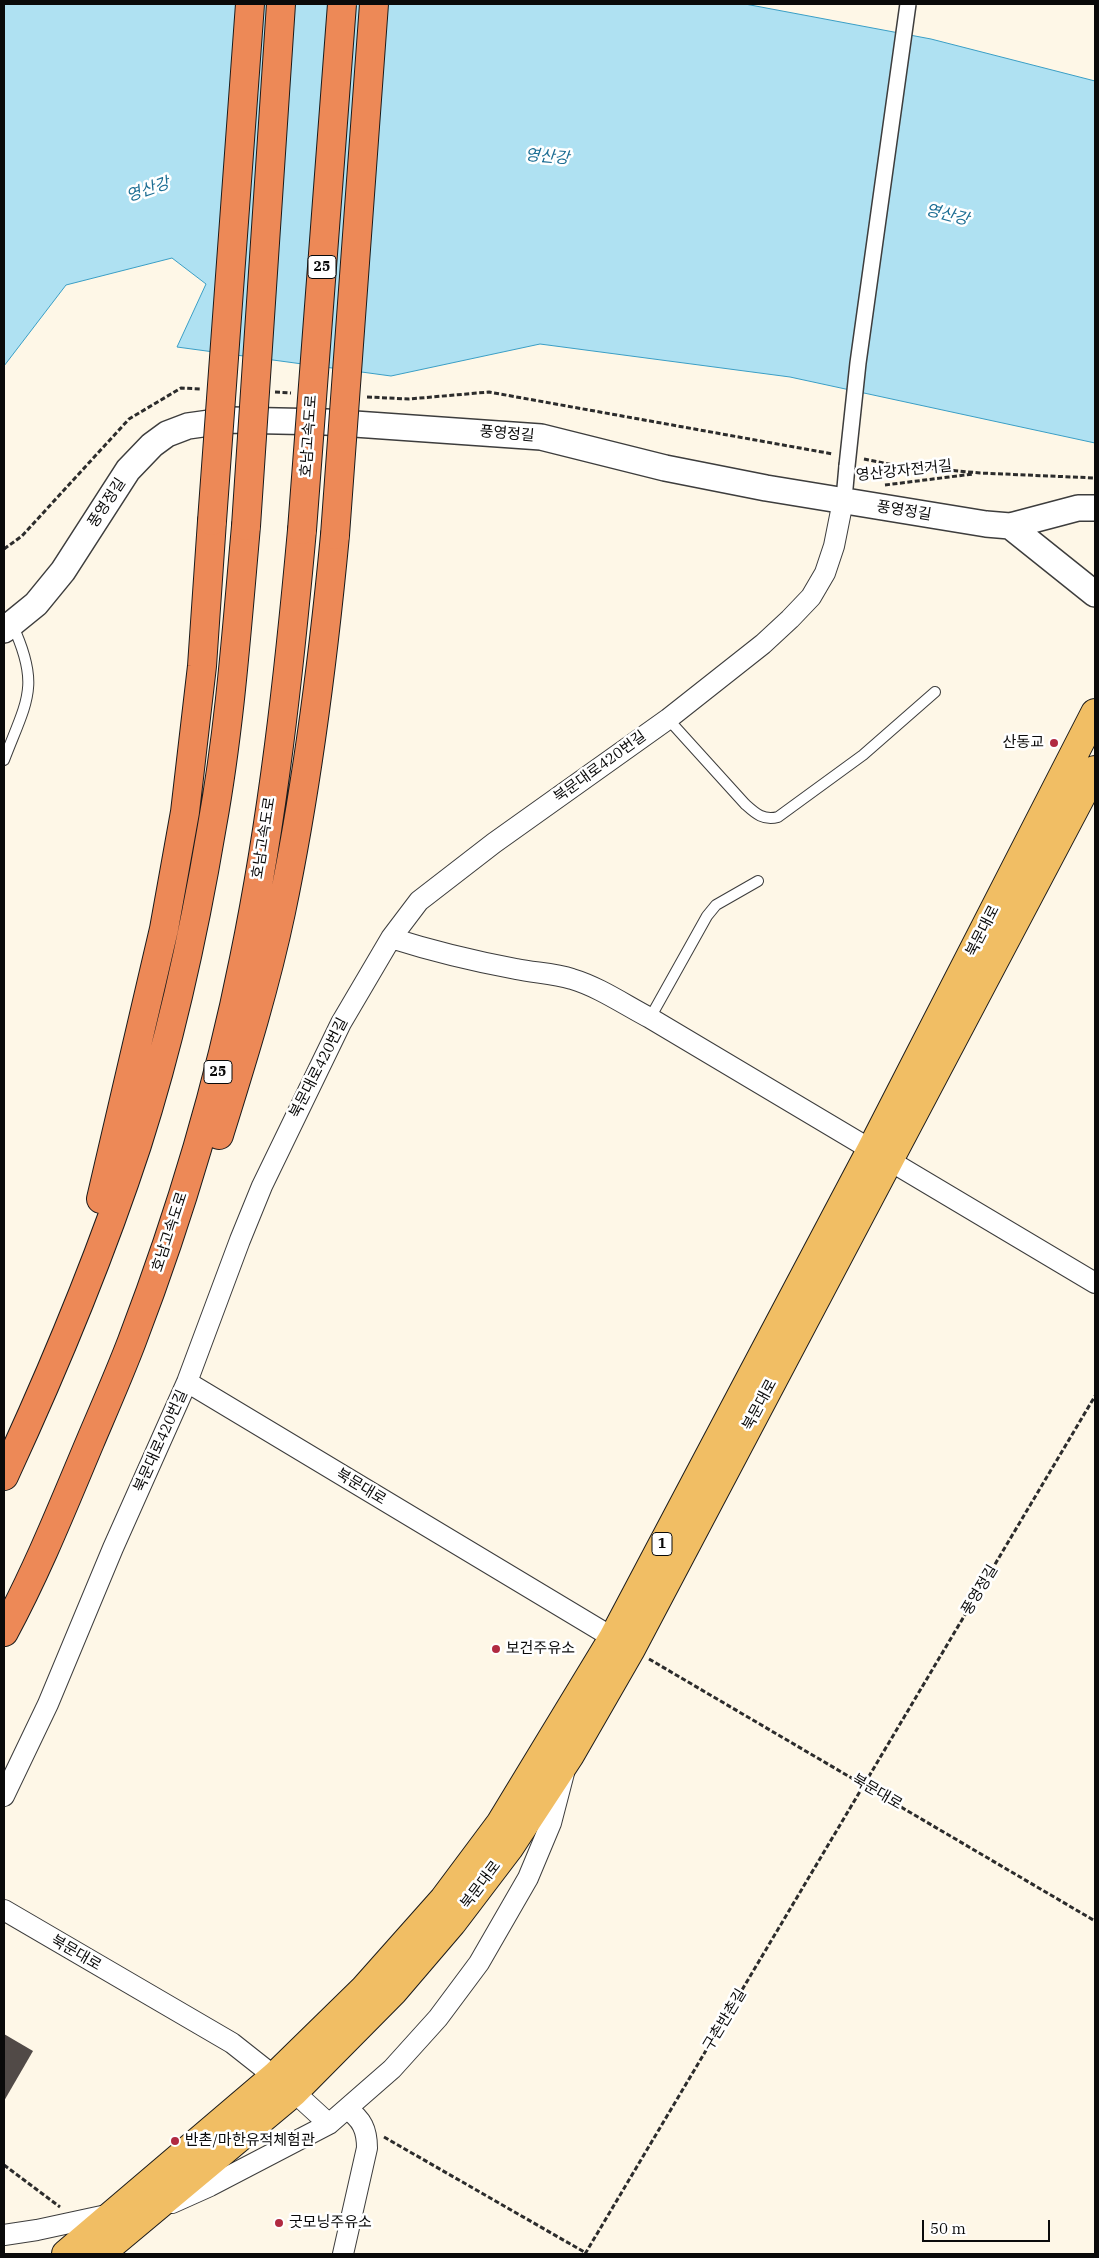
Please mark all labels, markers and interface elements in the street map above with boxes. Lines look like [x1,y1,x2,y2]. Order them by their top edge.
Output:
water label: 영산강 [524,146,570,168]
water label: 영산강 [124,174,172,206]
water label: 영산강 [923,200,971,230]
road number: 25 [308,256,336,278]
street label: 호남고속도로 [297,394,321,478]
street label: 풍영정길 [479,423,535,445]
street label: 영산강자전거길 [855,457,953,485]
street label: 풍영정길 [84,475,130,531]
street label: 풍영정길 [875,498,933,524]
street label: 북문대로420번길 [550,727,650,807]
place label: 산동교 [1003,734,1044,752]
marker: 산동교 [1048,737,1060,749]
street label: 호남고속도로 [249,796,279,880]
street label: 북문대로 [962,902,1004,960]
street label: 북문대로420번길 [286,1015,352,1121]
road number: 25 [204,1060,232,1084]
street label: 호남고속도로 [149,1190,191,1274]
street label: 북문대로 [739,1376,781,1434]
street label: 북문대로420번길 [130,1387,192,1495]
street label: 북문대로 [333,1465,389,1509]
road number: 1 [652,1532,672,1556]
street label: 풍영정길 [958,1562,1002,1618]
place label: 보건주유소 [506,1640,575,1658]
marker: 보건주유소 [490,1643,502,1655]
street label: 북문대로 [849,1770,905,1814]
street label: 북문대로 [457,1858,505,1912]
street label: 북문대로 [48,1931,104,1975]
street label: 구촌반촌길 [700,1986,750,2054]
place label: 반촌/마한유적체험관 [185,2132,315,2150]
marker: 반촌/마한유적체험관 [169,2135,181,2147]
scale bar [924,2210,1052,2242]
place label: 굿모닝주유소 [289,2214,372,2232]
marker: 굿모닝주유소 [273,2217,285,2229]
text: 50 m [930,2219,966,2238]

